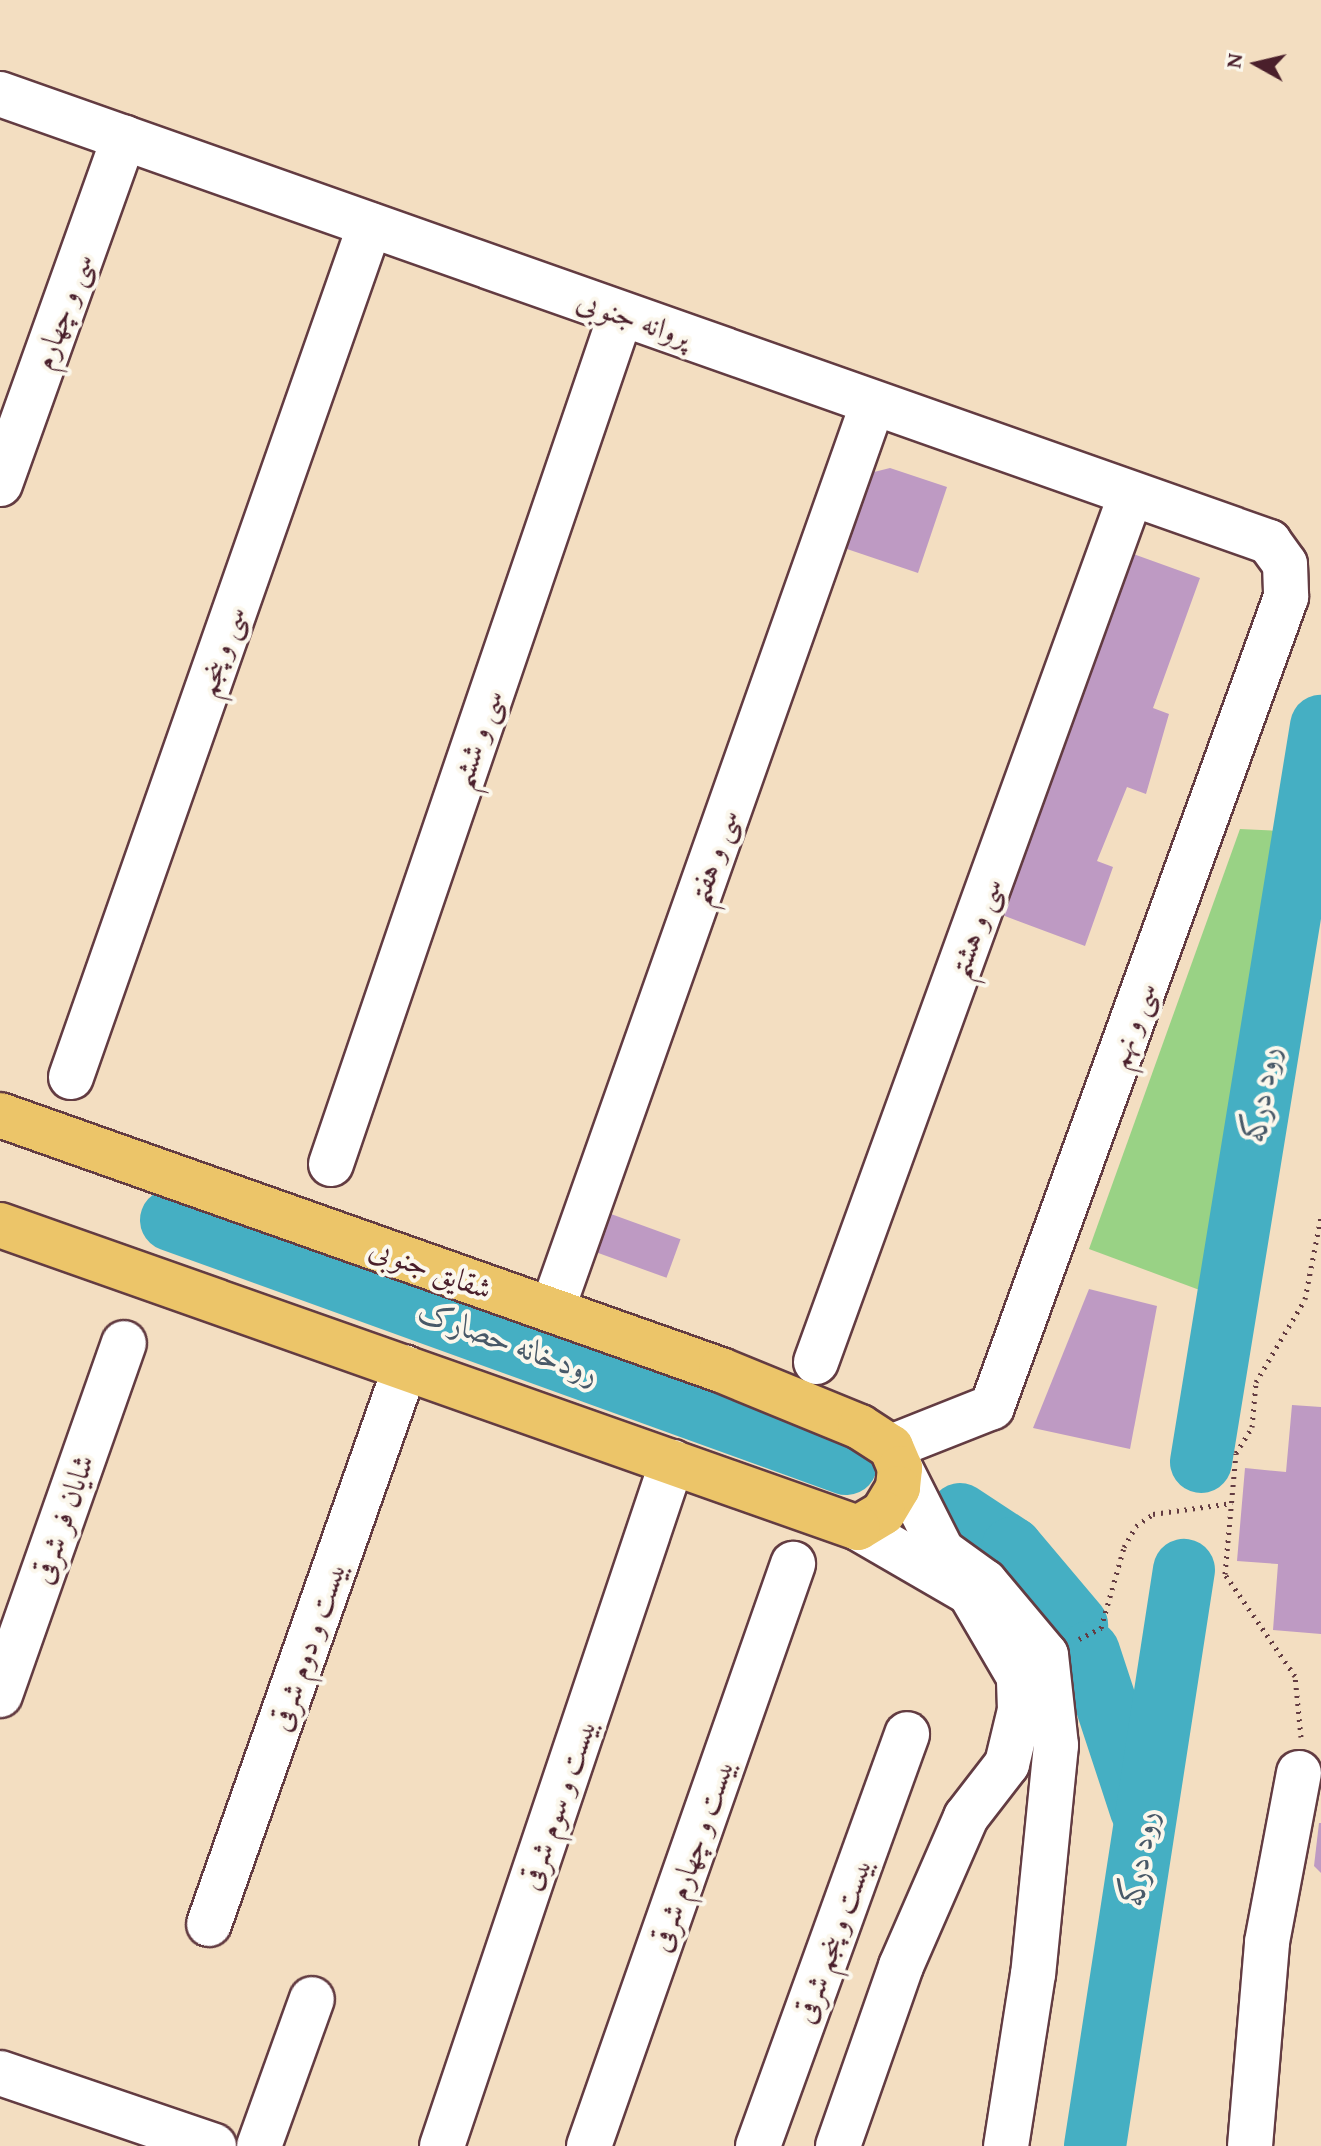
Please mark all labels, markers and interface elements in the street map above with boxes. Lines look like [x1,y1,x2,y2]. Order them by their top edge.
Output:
north arrow [1217,24,1297,104]
text: N [1216,51,1250,70]
street label: سی و چهارم [24,248,100,374]
street label: پروانه جنوبی [572,282,696,354]
street label: سی و پنجم [188,601,252,701]
street label: سی و ششم [442,685,510,793]
street label: سی و هفتم [679,804,745,910]
street label: سی و هشتم [939,873,1009,983]
street label: سی و نهم [1099,977,1163,1073]
water label: رود درکه [1234,1043,1288,1145]
street label: شقایق جنوبی [365,1229,497,1307]
water label: رودخانه حصارک [414,1292,604,1392]
street label: شایان فر شرقی [23,1450,101,1588]
street label: بیست و دوم شرقی [261,1556,353,1736]
street label: بیست و سوم شرقی [511,1714,603,1894]
street label: بیست و چهارم شرقی [641,1754,741,1956]
water label: رود درکه [1112,1807,1166,1909]
street label: بیست و پنجم شرقی [785,1852,879,2028]

